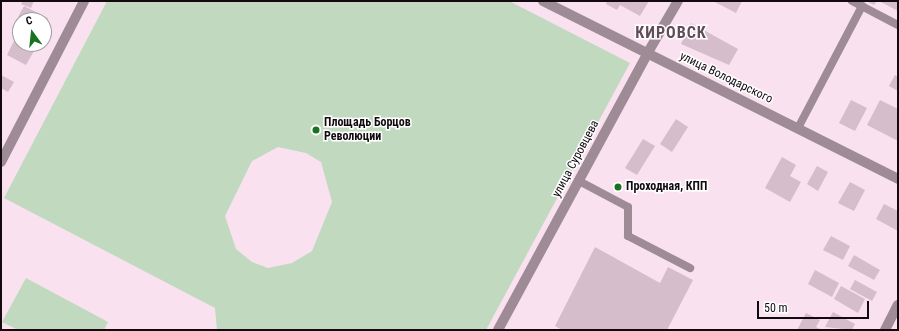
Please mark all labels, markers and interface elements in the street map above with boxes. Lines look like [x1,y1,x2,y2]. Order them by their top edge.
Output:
north arrow [12,12,52,52]
text: С [24,14,34,28]
district label: КИРОВСК [635,23,707,43]
street label: улица Володарского [677,49,775,107]
place label: Площадь Борцов Революции [324,116,411,144]
street label: улица Суровцева [550,118,602,200]
marker: Площадь Борцов Революции [311,125,321,135]
place label: Проходная, КПП [626,180,707,194]
marker: Проходная, КПП [613,182,623,192]
scale bar [759,293,871,319]
text: 50 m [764,301,788,315]

